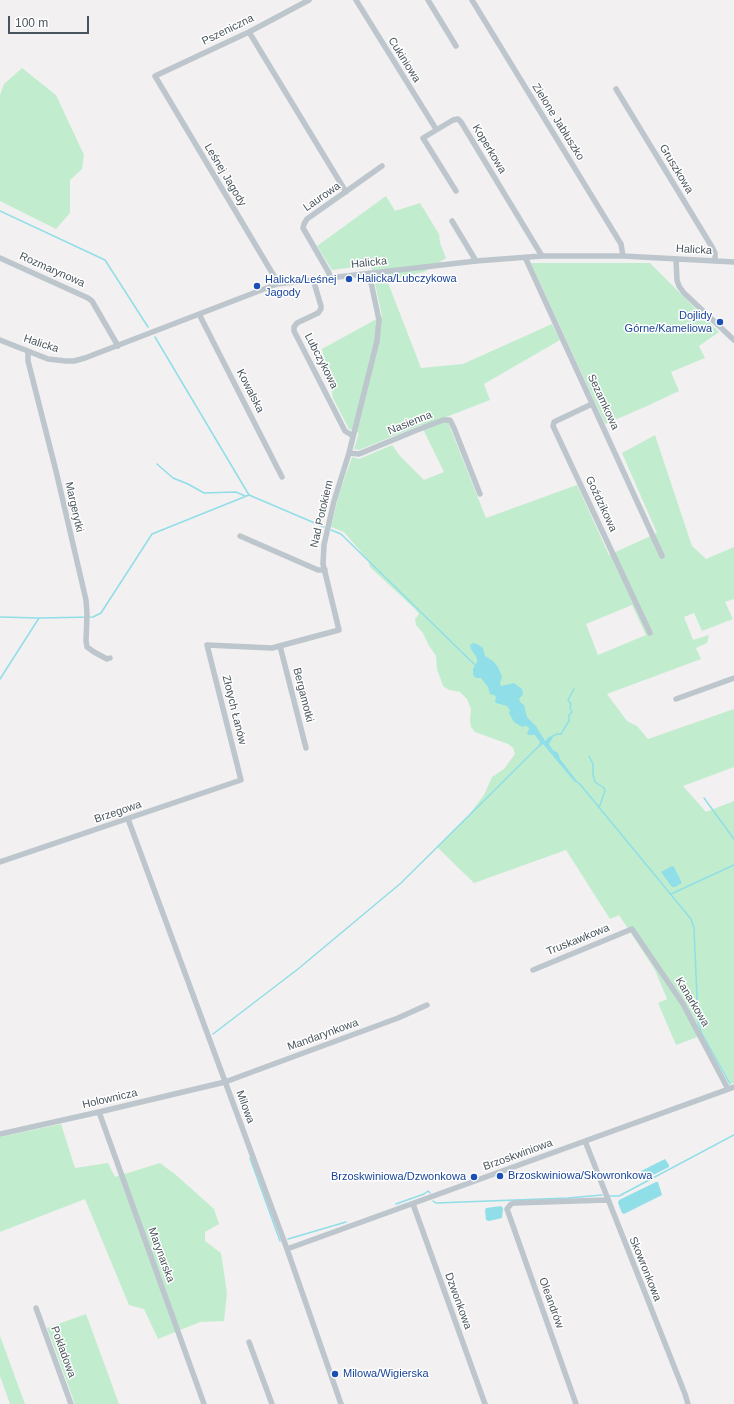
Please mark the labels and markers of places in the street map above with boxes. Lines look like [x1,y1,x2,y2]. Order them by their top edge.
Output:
place label: Halicka/Lubczykowa [357,272,457,286]
place label: Halicka/Leśnej Jagody [265,273,337,299]
marker: Halicka/Lubczykowa [344,274,354,284]
marker: Halicka/Leśnej Jagody [252,281,262,291]
place label: Dojlidy Górne/Kameliowa [625,309,712,335]
marker: Dojlidy Górne/Kameliowa [715,317,725,327]
place label: Brzoskwiniowa/Skowronkowa [508,1169,652,1183]
place label: Brzoskwiniowa/Dzwonkowa [331,1170,466,1184]
marker: Brzoskwiniowa/Skowronkowa [495,1171,505,1181]
marker: Brzoskwiniowa/Dzwonkowa [469,1172,479,1182]
place label: Milowa/Wigierska [343,1367,429,1381]
marker: Milowa/Wigierska [330,1369,340,1379]

